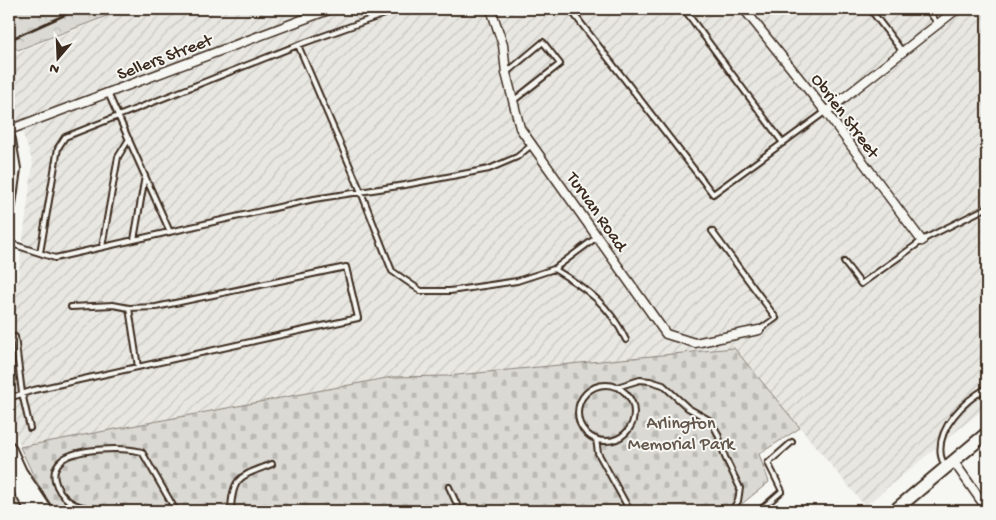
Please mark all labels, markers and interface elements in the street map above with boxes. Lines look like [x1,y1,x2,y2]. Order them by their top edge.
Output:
street label: Sellers Street [114,30,217,86]
north arrow [32,32,82,82]
text: N [47,58,62,77]
street label: Obrien Street [805,70,884,164]
street label: Turvan Road [560,168,632,257]
park label: Arlington Memorial Park [628,414,736,456]

